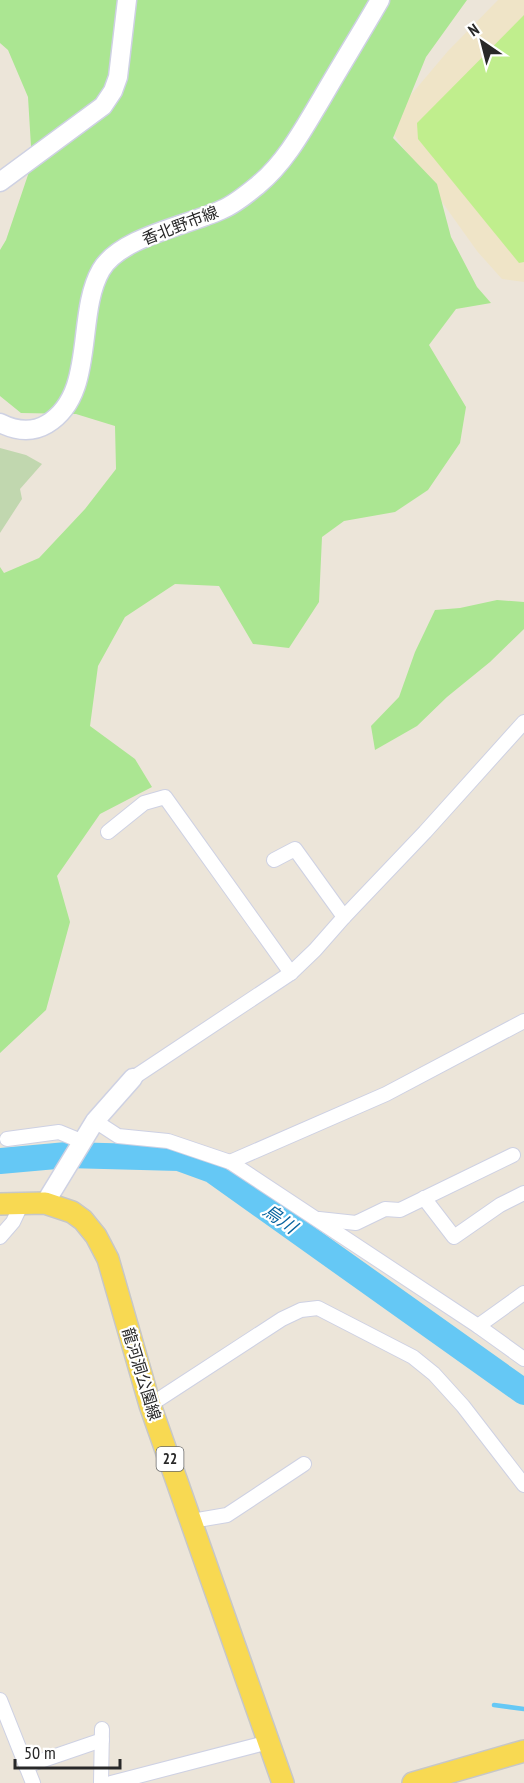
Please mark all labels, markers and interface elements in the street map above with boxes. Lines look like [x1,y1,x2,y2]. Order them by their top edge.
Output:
north arrow [452,12,512,72]
text: N [464,19,483,40]
street label: 香北野市線 [139,201,221,249]
water label: 烏川 [259,1199,303,1239]
street label: 龍河洞公園線 [118,1325,166,1423]
road number: 22 [156,1447,184,1471]
scale bar [15,1732,120,1770]
text: 50 m [24,1741,56,1764]

